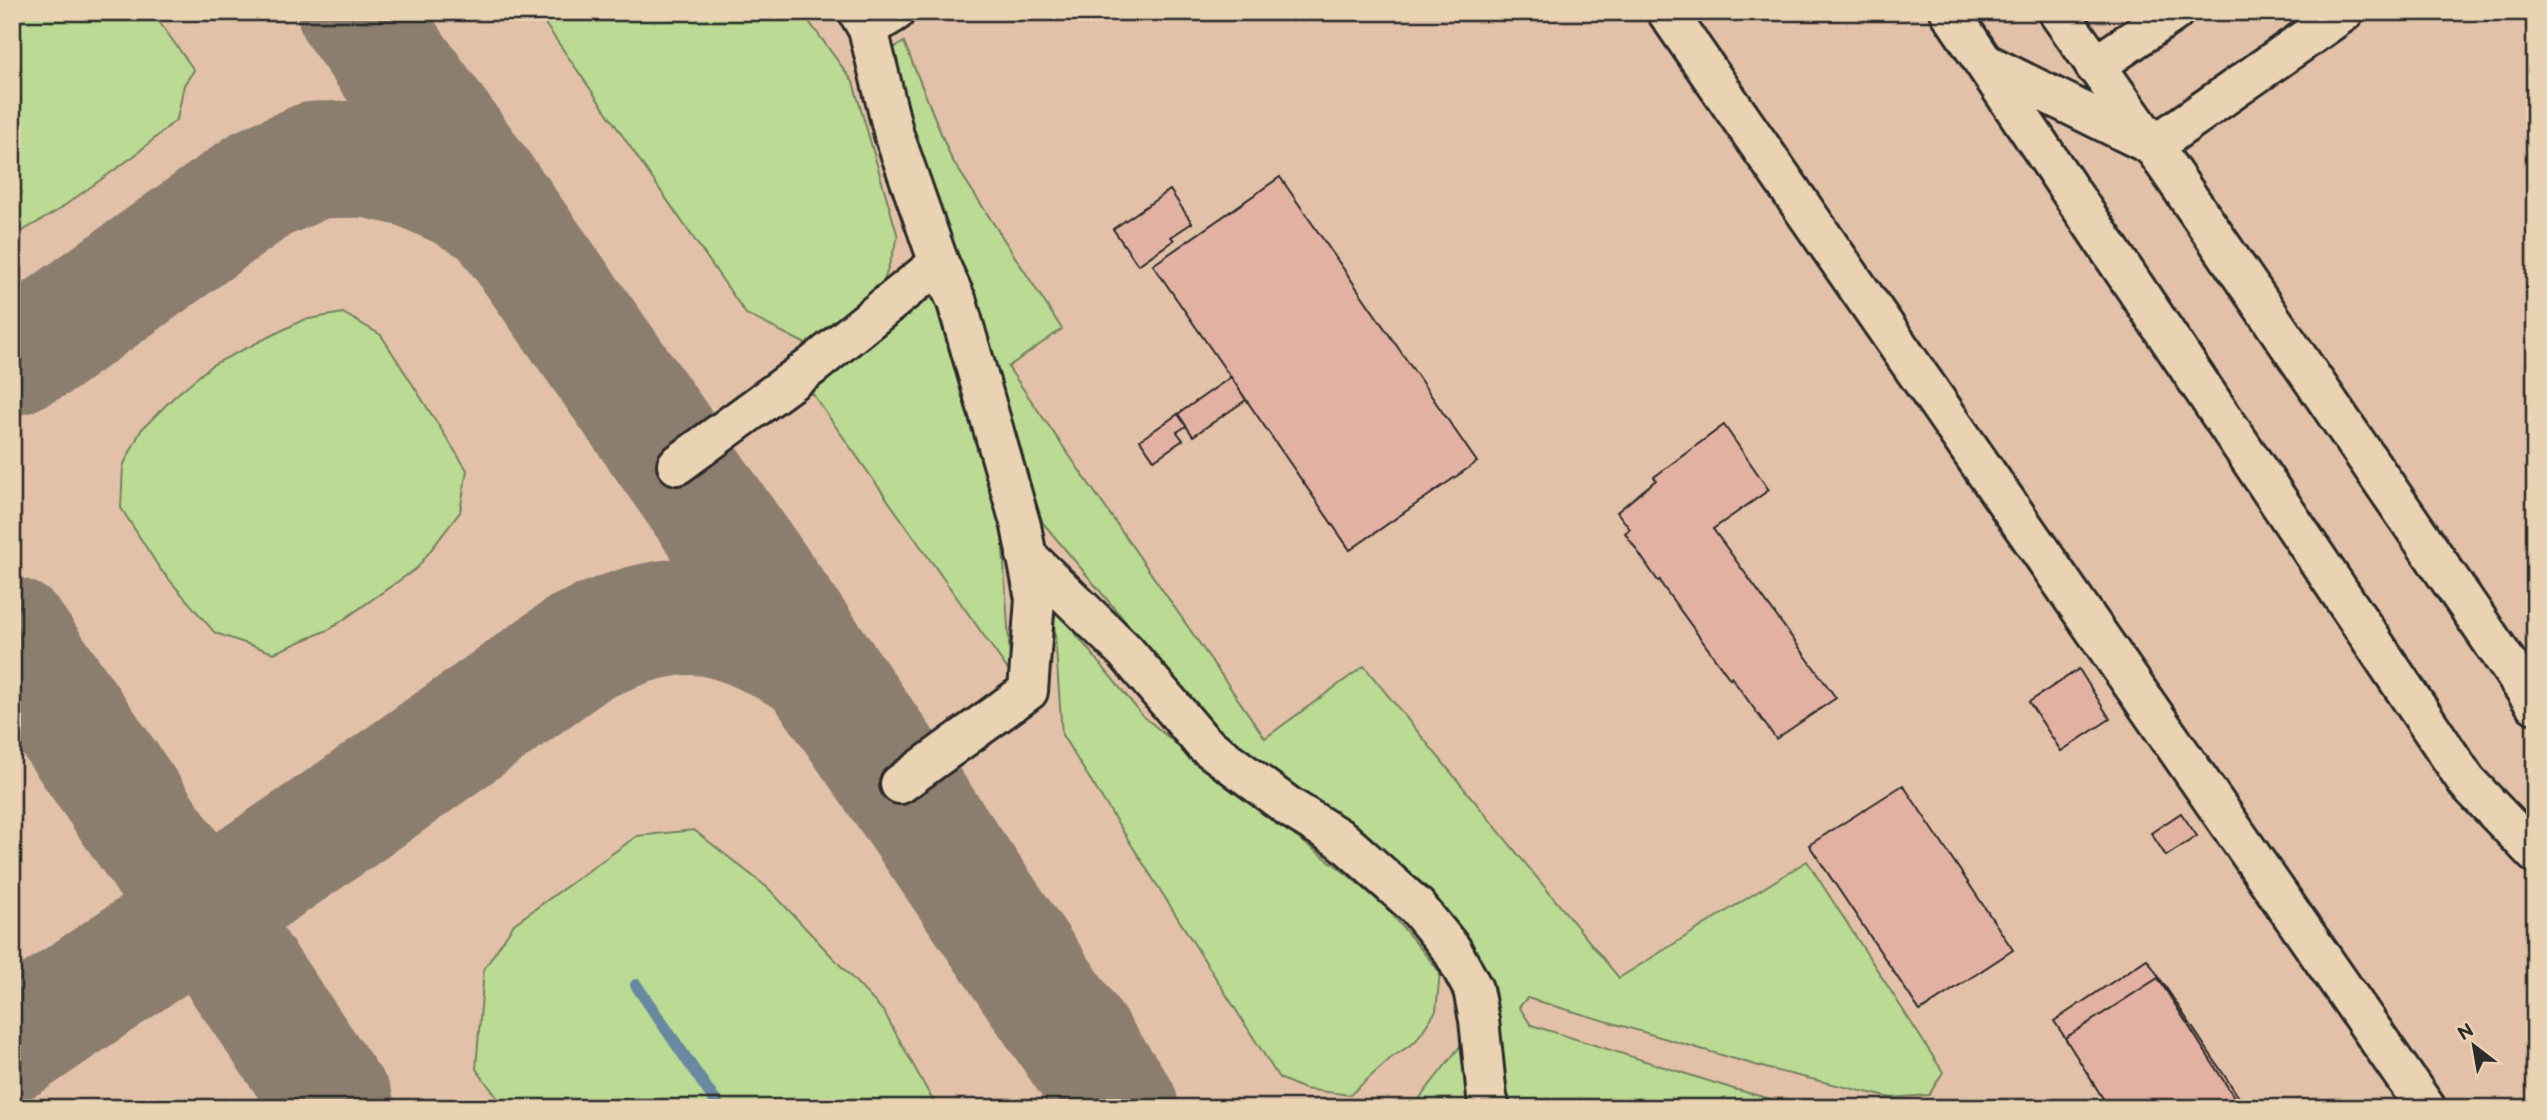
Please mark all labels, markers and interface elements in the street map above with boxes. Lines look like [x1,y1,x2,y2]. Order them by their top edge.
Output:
north arrow [2438,1012,2508,1082]
text: N [2454,1019,2478,1046]

